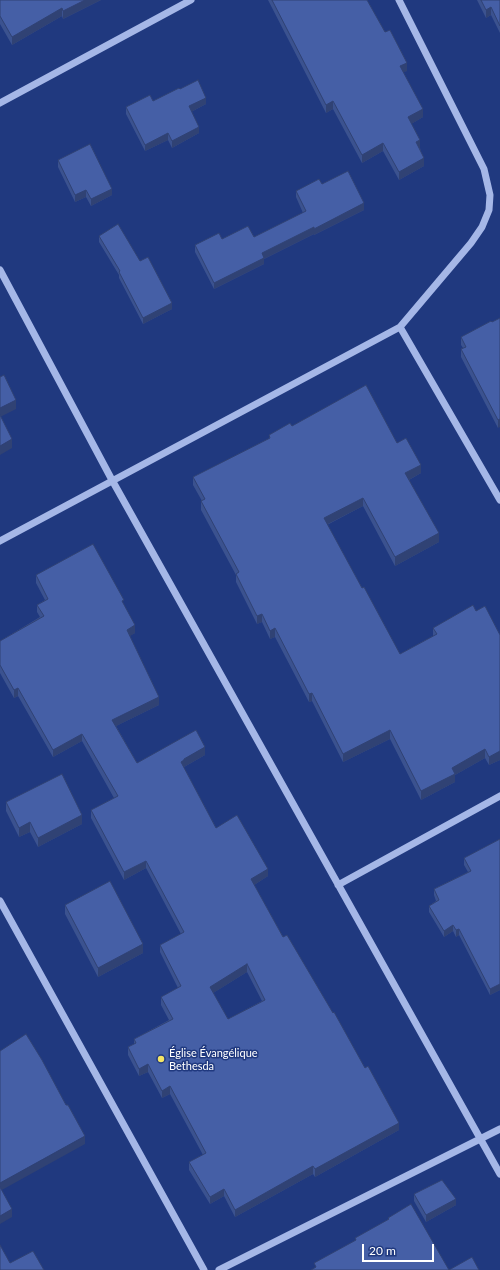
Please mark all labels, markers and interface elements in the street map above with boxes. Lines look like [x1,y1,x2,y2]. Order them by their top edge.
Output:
place label: Église Évangélique Bethesda [169,1046,258,1072]
marker: Église Évangélique Bethesda [156,1054,166,1064]
scale bar [364,1236,436,1262]
text: 20 m [369,1243,396,1258]

